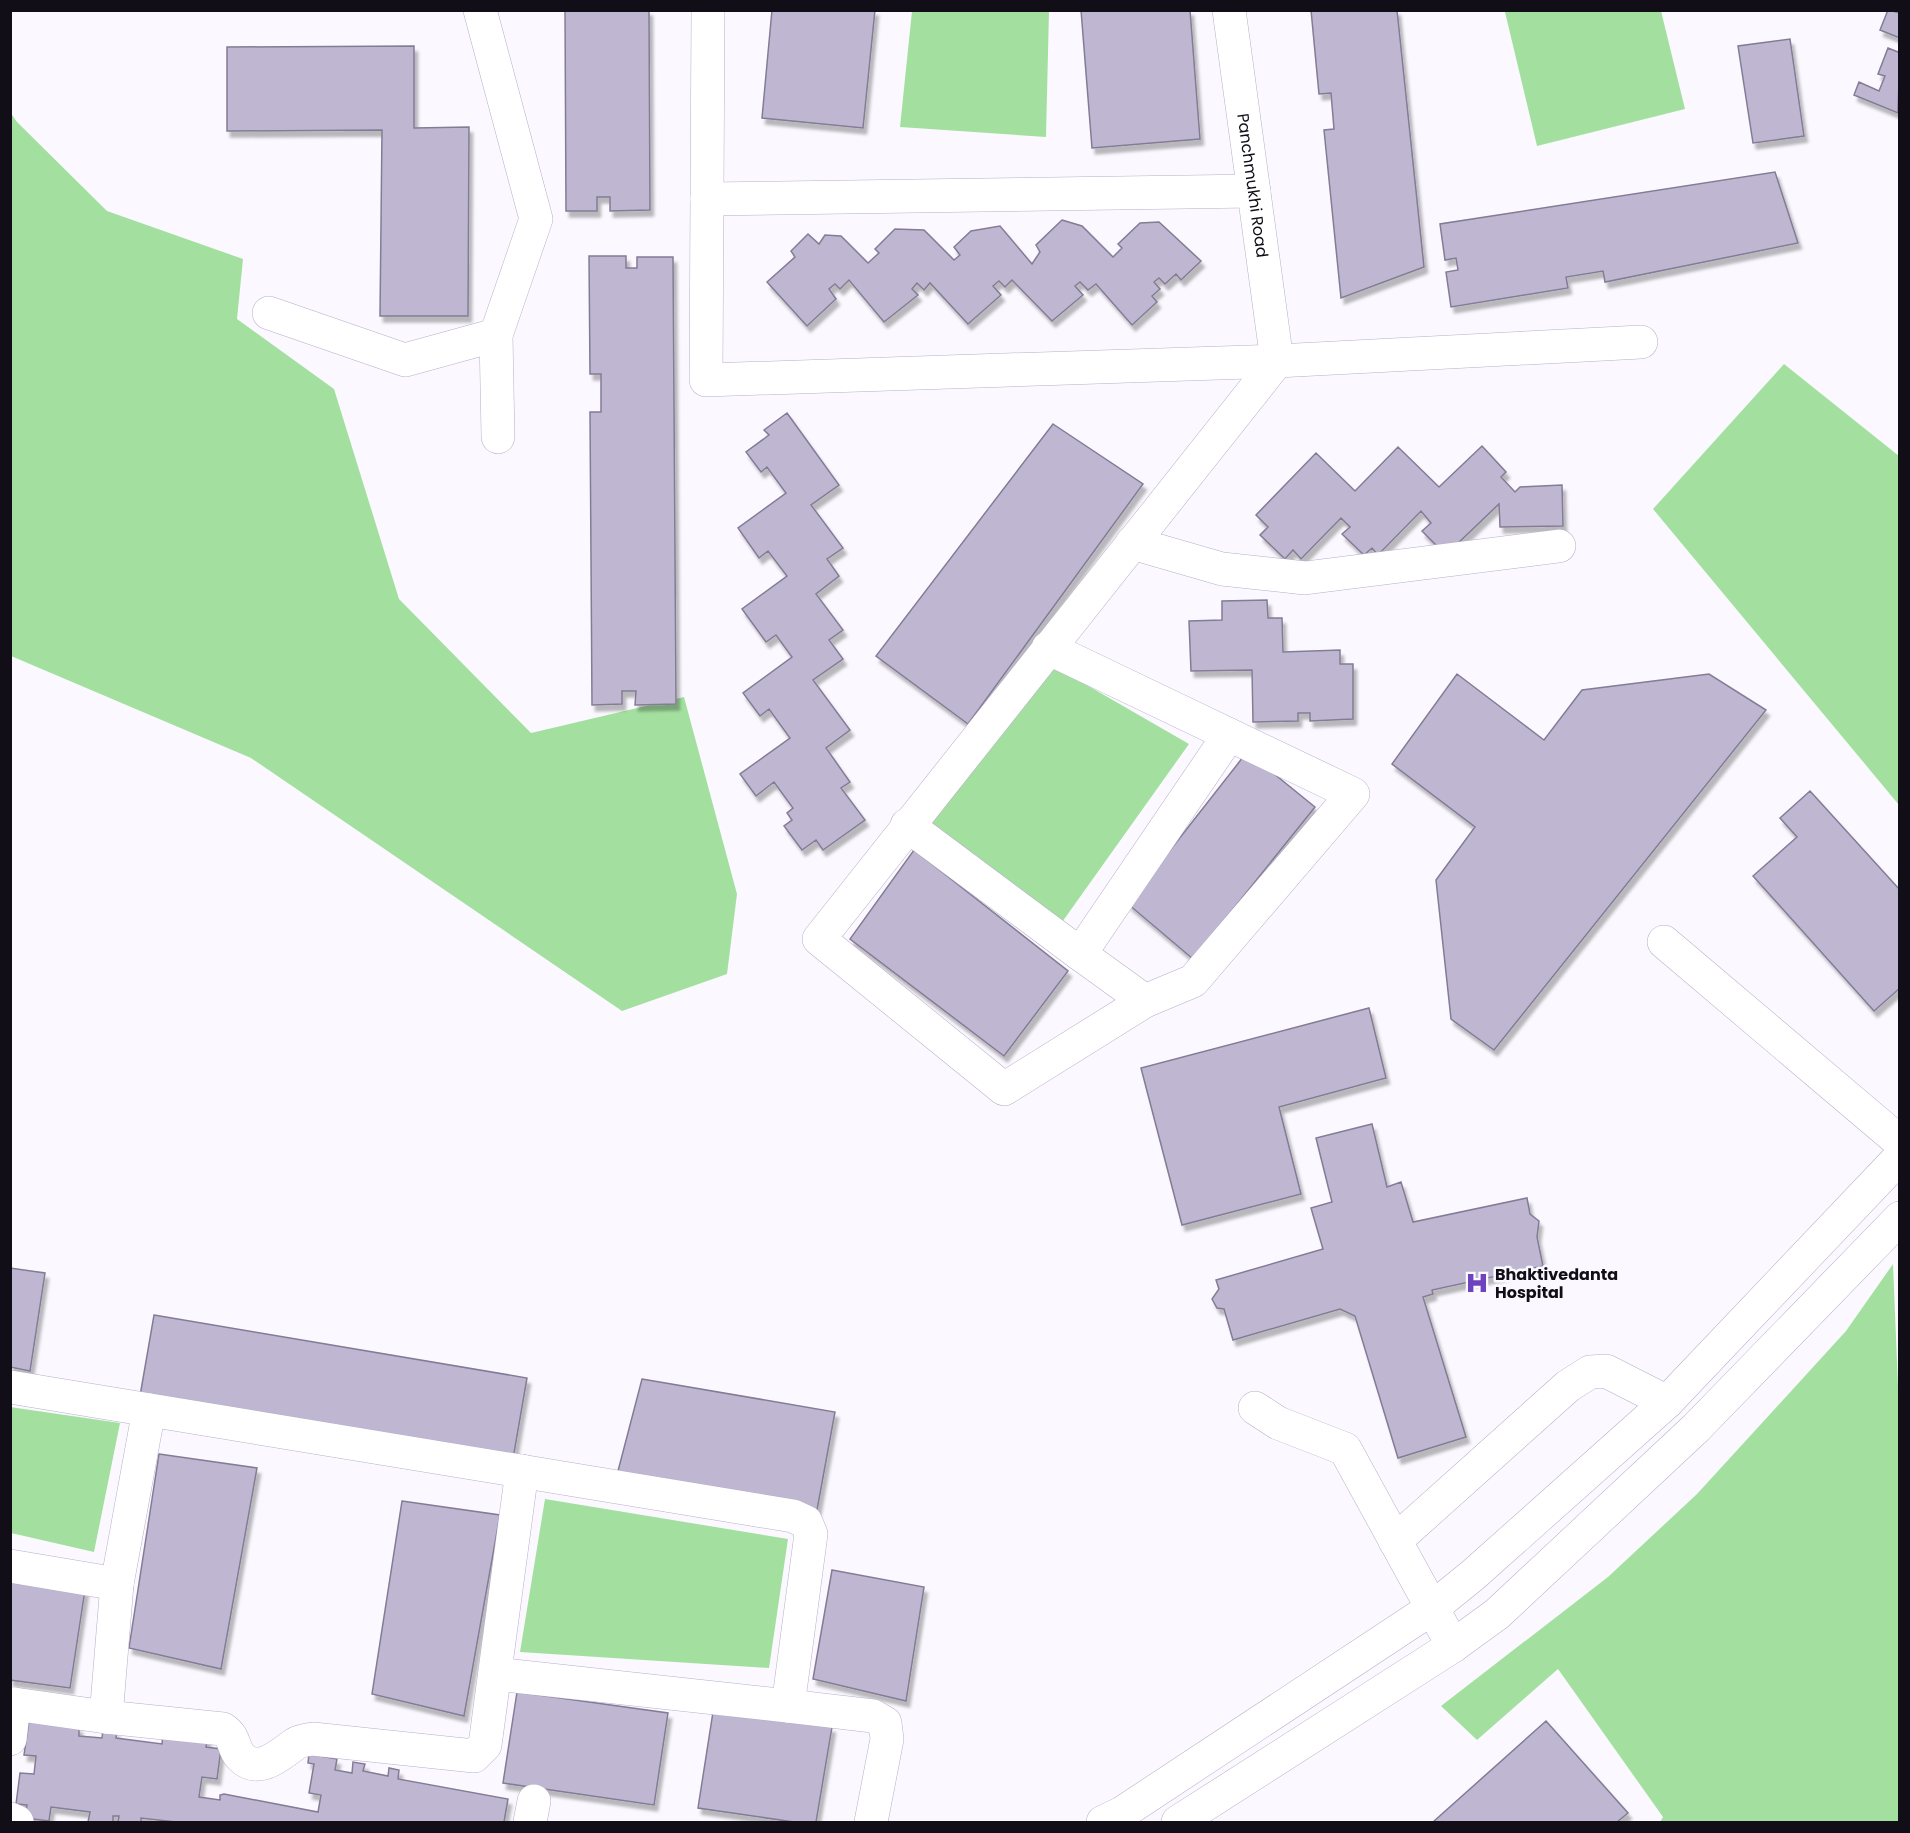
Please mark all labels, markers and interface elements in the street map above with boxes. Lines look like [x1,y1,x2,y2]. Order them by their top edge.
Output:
street label: Panchmukhi Road [1231,112,1274,259]
place label: Bhaktivedanta Hospital [1495,1263,1618,1304]
hospital icon: Bhaktivedanta Hospital [1464,1270,1490,1296]

